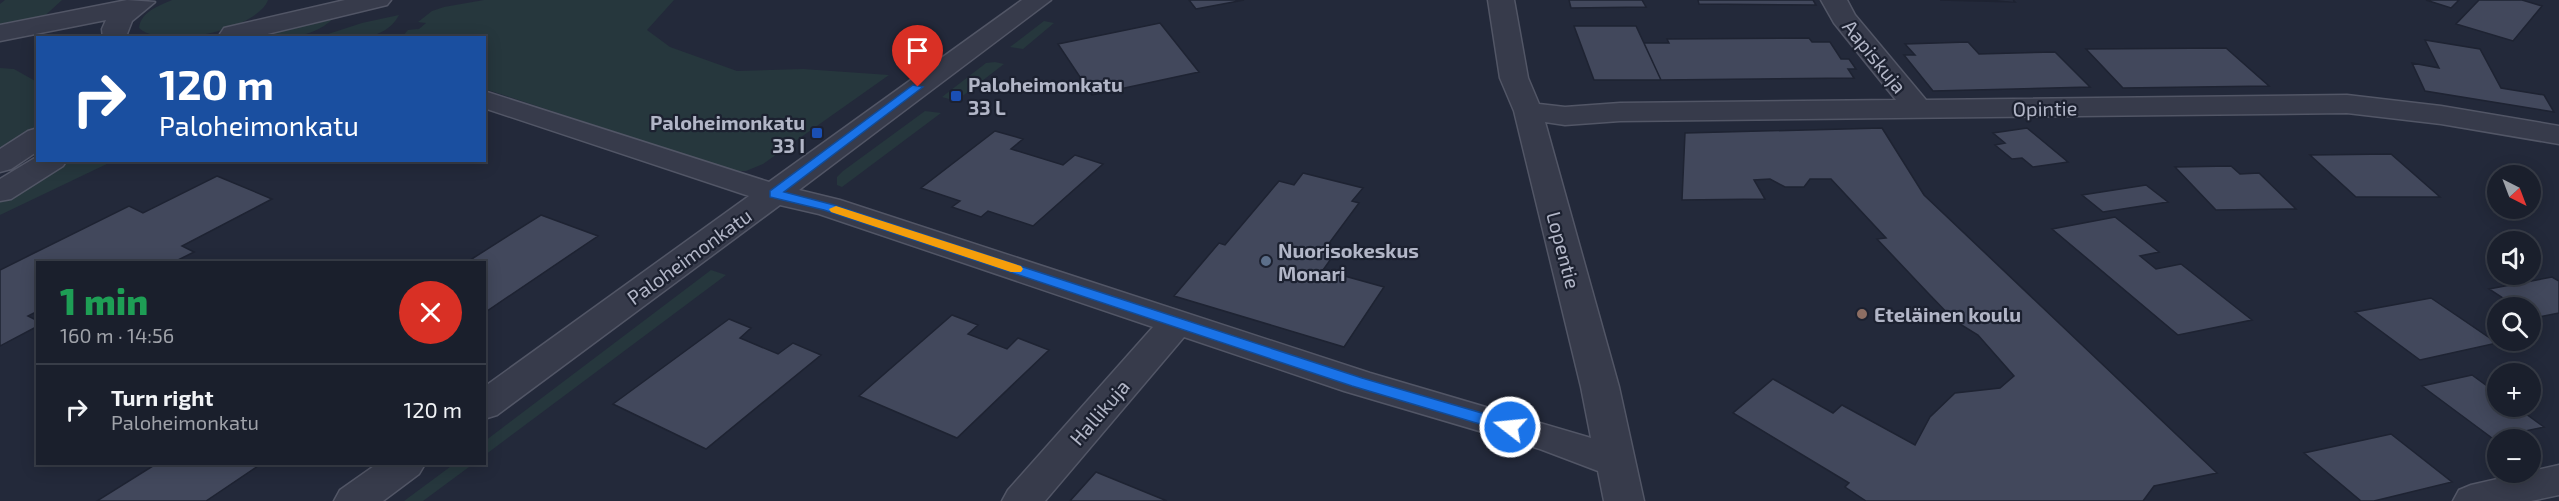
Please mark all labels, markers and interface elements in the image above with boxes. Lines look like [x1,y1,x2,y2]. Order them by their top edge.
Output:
street label: Aapiskuja [1838,14,1912,98]
pin [892,25,943,87]
icon: arrive [901,34,934,67]
text: 120 m [159,58,274,108]
icon: right [60,60,138,138]
place label: Paloheimonkatu 33 L [968,72,1123,119]
marker: Paloheimonkatu 33 L [949,89,963,103]
street label: Opintie [2012,95,2078,121]
text: Paloheimonkatu [159,109,359,141]
place label: Paloheimonkatu 33 I [650,110,805,157]
marker: Paloheimonkatu 33 I [810,126,824,140]
north arrow [2487,165,2541,219]
map controls [2487,165,2541,483]
street label: Paloheimonkatu [622,203,756,309]
street label: Lopentie [1542,209,1586,291]
button: sound [2487,231,2541,285]
place label: Nuorisokeskus Monari [1278,238,1419,285]
marker: Nuorisokeskus Monari [1259,254,1273,268]
text: 1 min [60,279,148,322]
button: close [399,281,462,344]
button: search [2487,297,2541,351]
place label: Eteläinen koulu [1874,302,2021,326]
marker: Eteläinen koulu [1855,307,1869,321]
text: 160 m · 14:56 [60,323,174,347]
button: + [2487,363,2541,417]
street label: Hallikuja [1064,374,1134,450]
text: Turn right [111,384,213,410]
icon: right [60,393,93,426]
position arrow [1478,395,1542,459]
text: 120 m [403,396,462,422]
text: Paloheimonkatu [111,410,259,434]
button: − [2487,429,2541,483]

